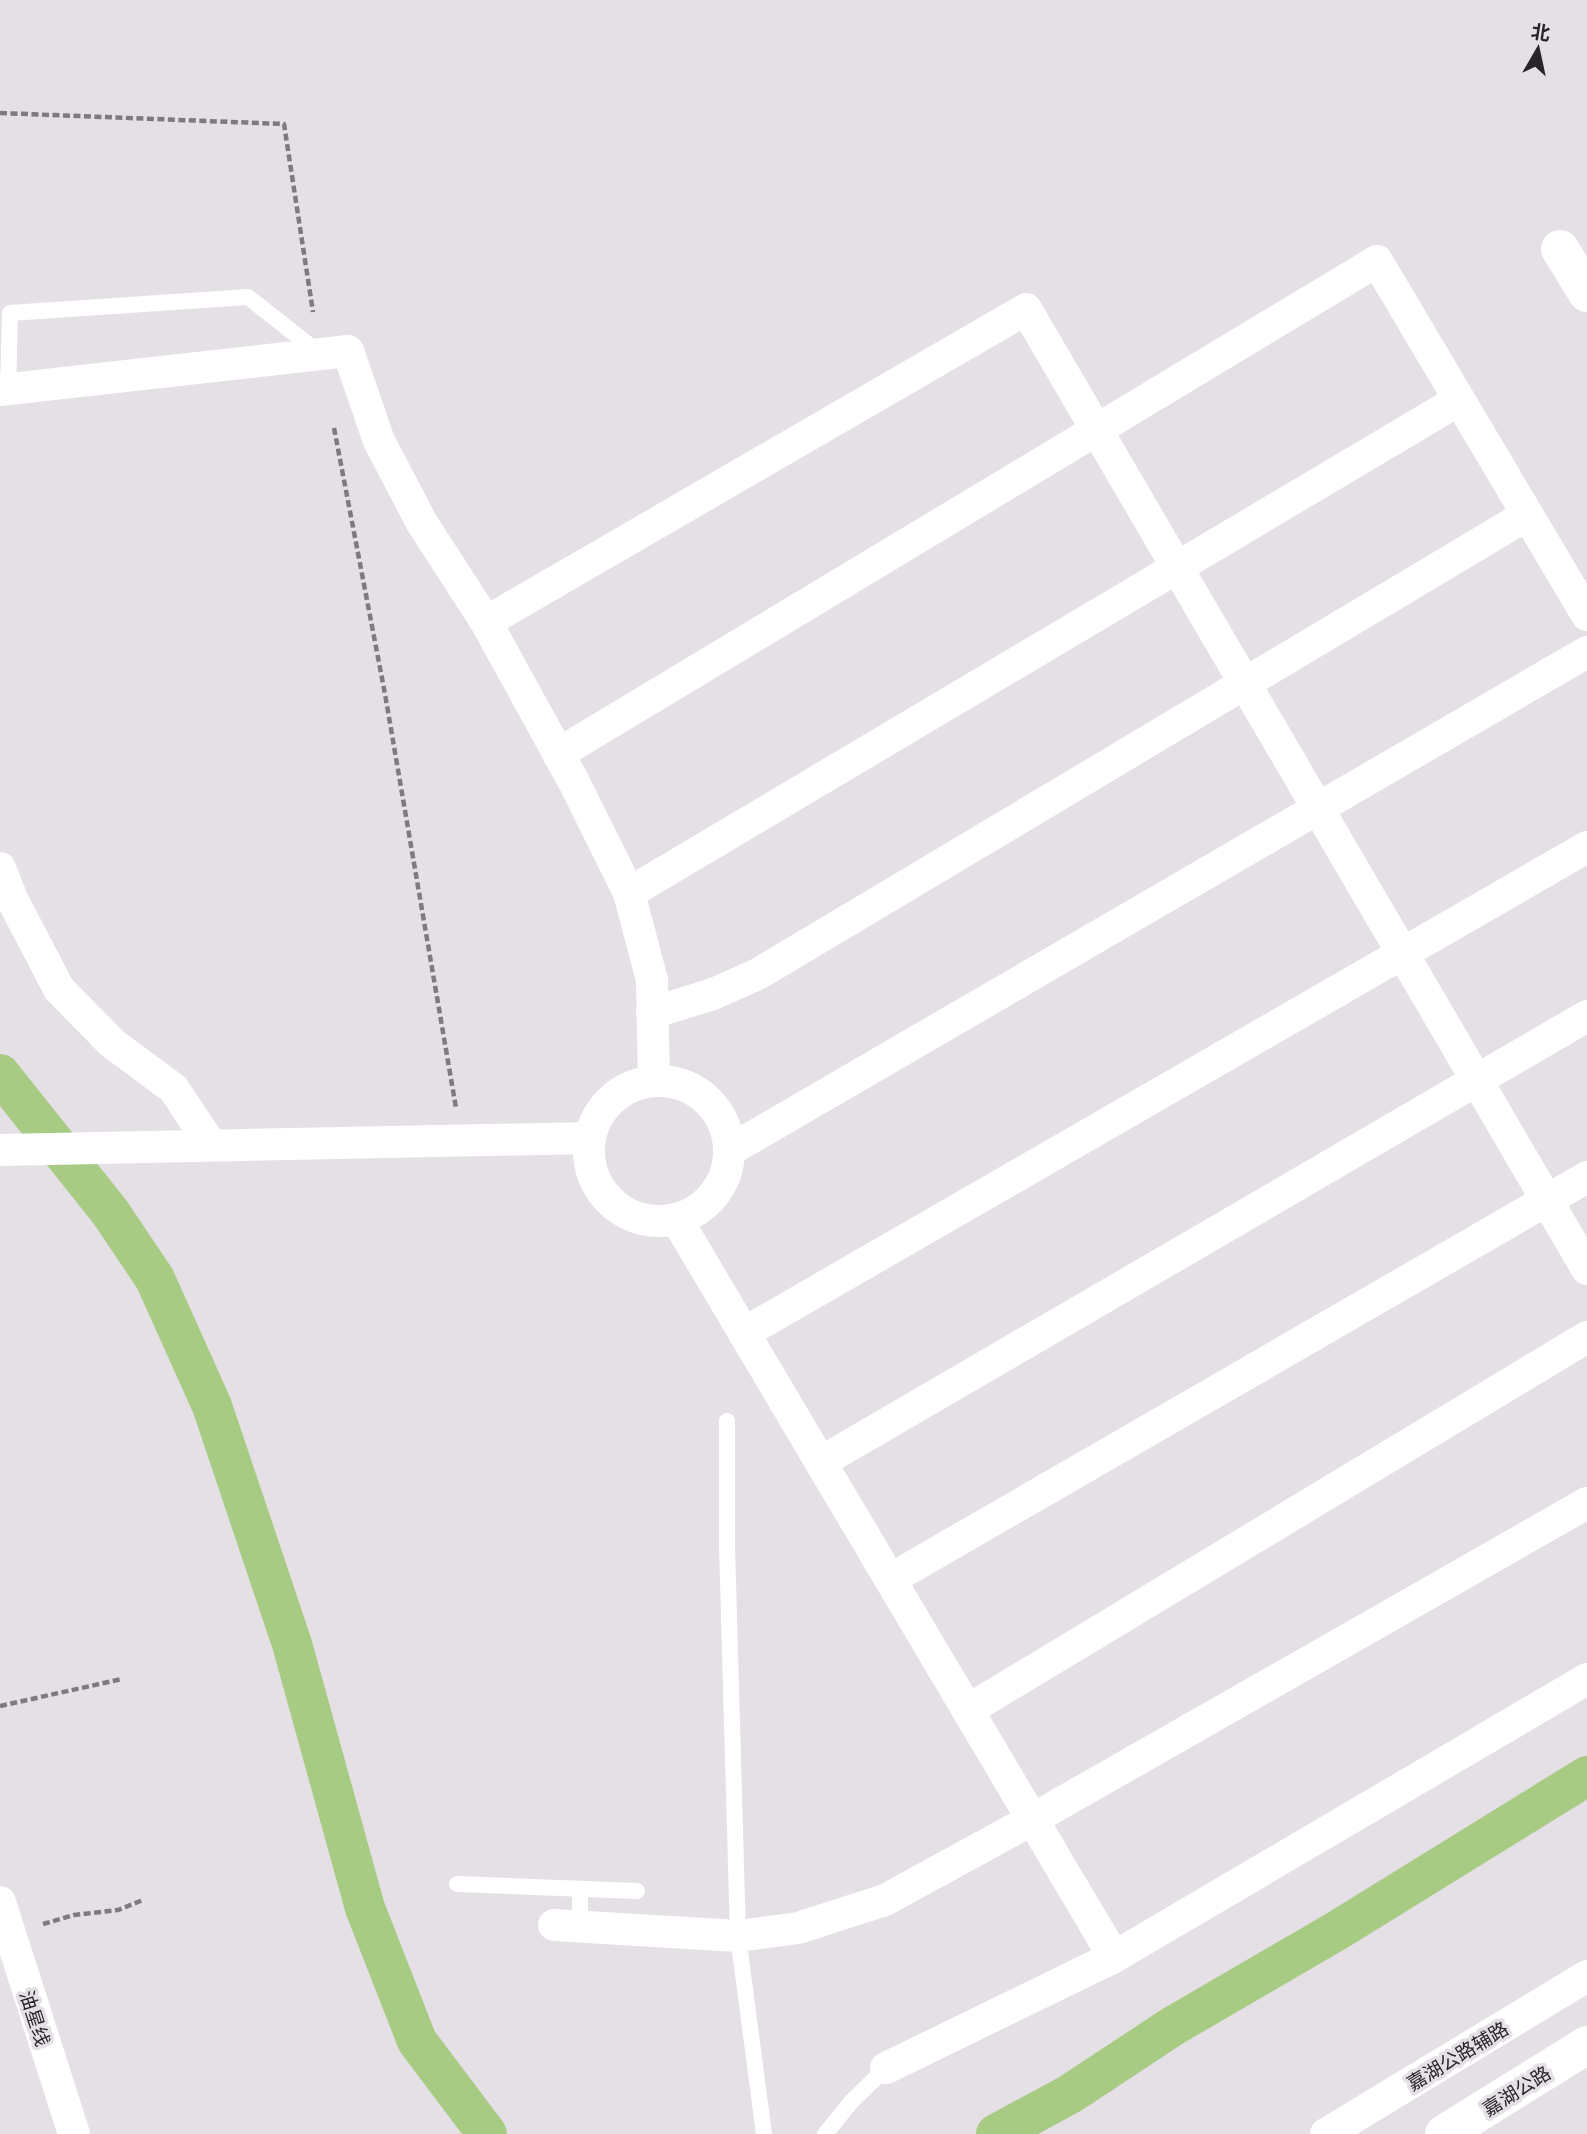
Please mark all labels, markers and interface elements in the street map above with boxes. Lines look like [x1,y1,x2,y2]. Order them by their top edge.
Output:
north arrow [1503,14,1573,84]
text: 北 [1529,17,1552,46]
street label: 油星线 [15,1987,57,2049]
street label: 嘉湖公路辅路 [1401,2014,1513,2096]
street label: 嘉湖公路 [1477,2059,1555,2121]

